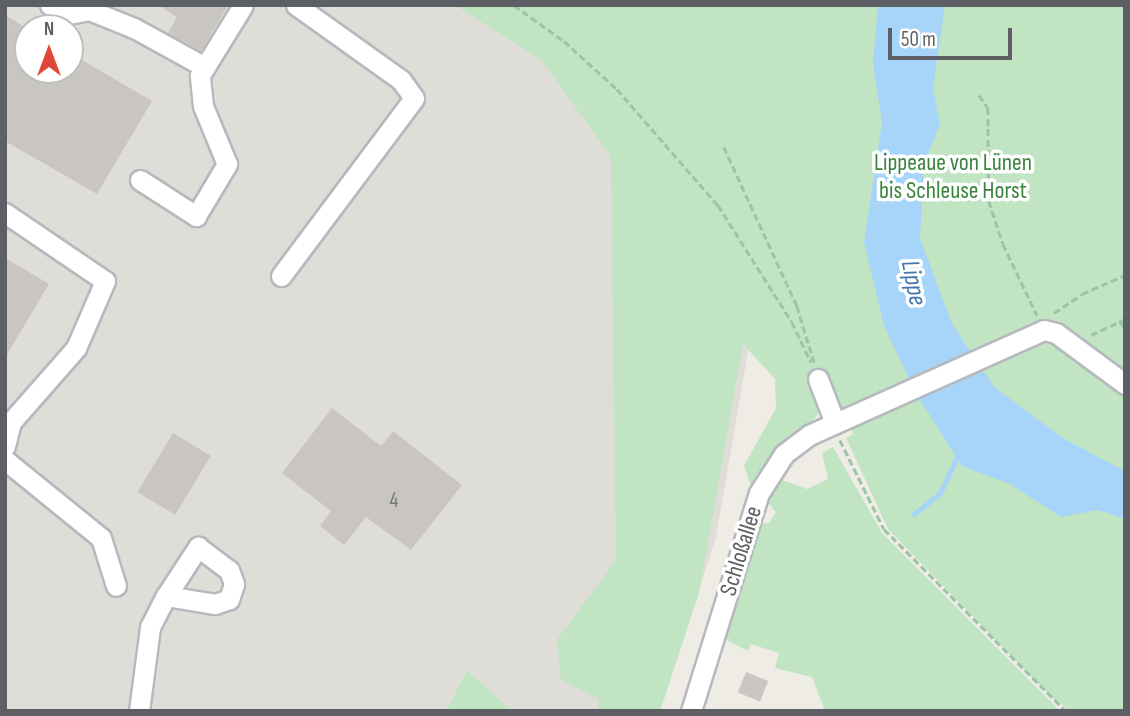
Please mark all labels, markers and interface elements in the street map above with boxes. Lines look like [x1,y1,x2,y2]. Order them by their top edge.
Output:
north arrow [14,14,84,84]
scale bar [892,14,1016,58]
text: N [44,18,54,41]
text: 50 m [901,27,936,52]
park label: Lippeaue von Lünen bis Schleuse Horst [874,149,1032,205]
water label: Lippe [893,258,933,308]
house number: 4 [390,488,398,514]
street label: Schloßallee [714,503,768,599]

